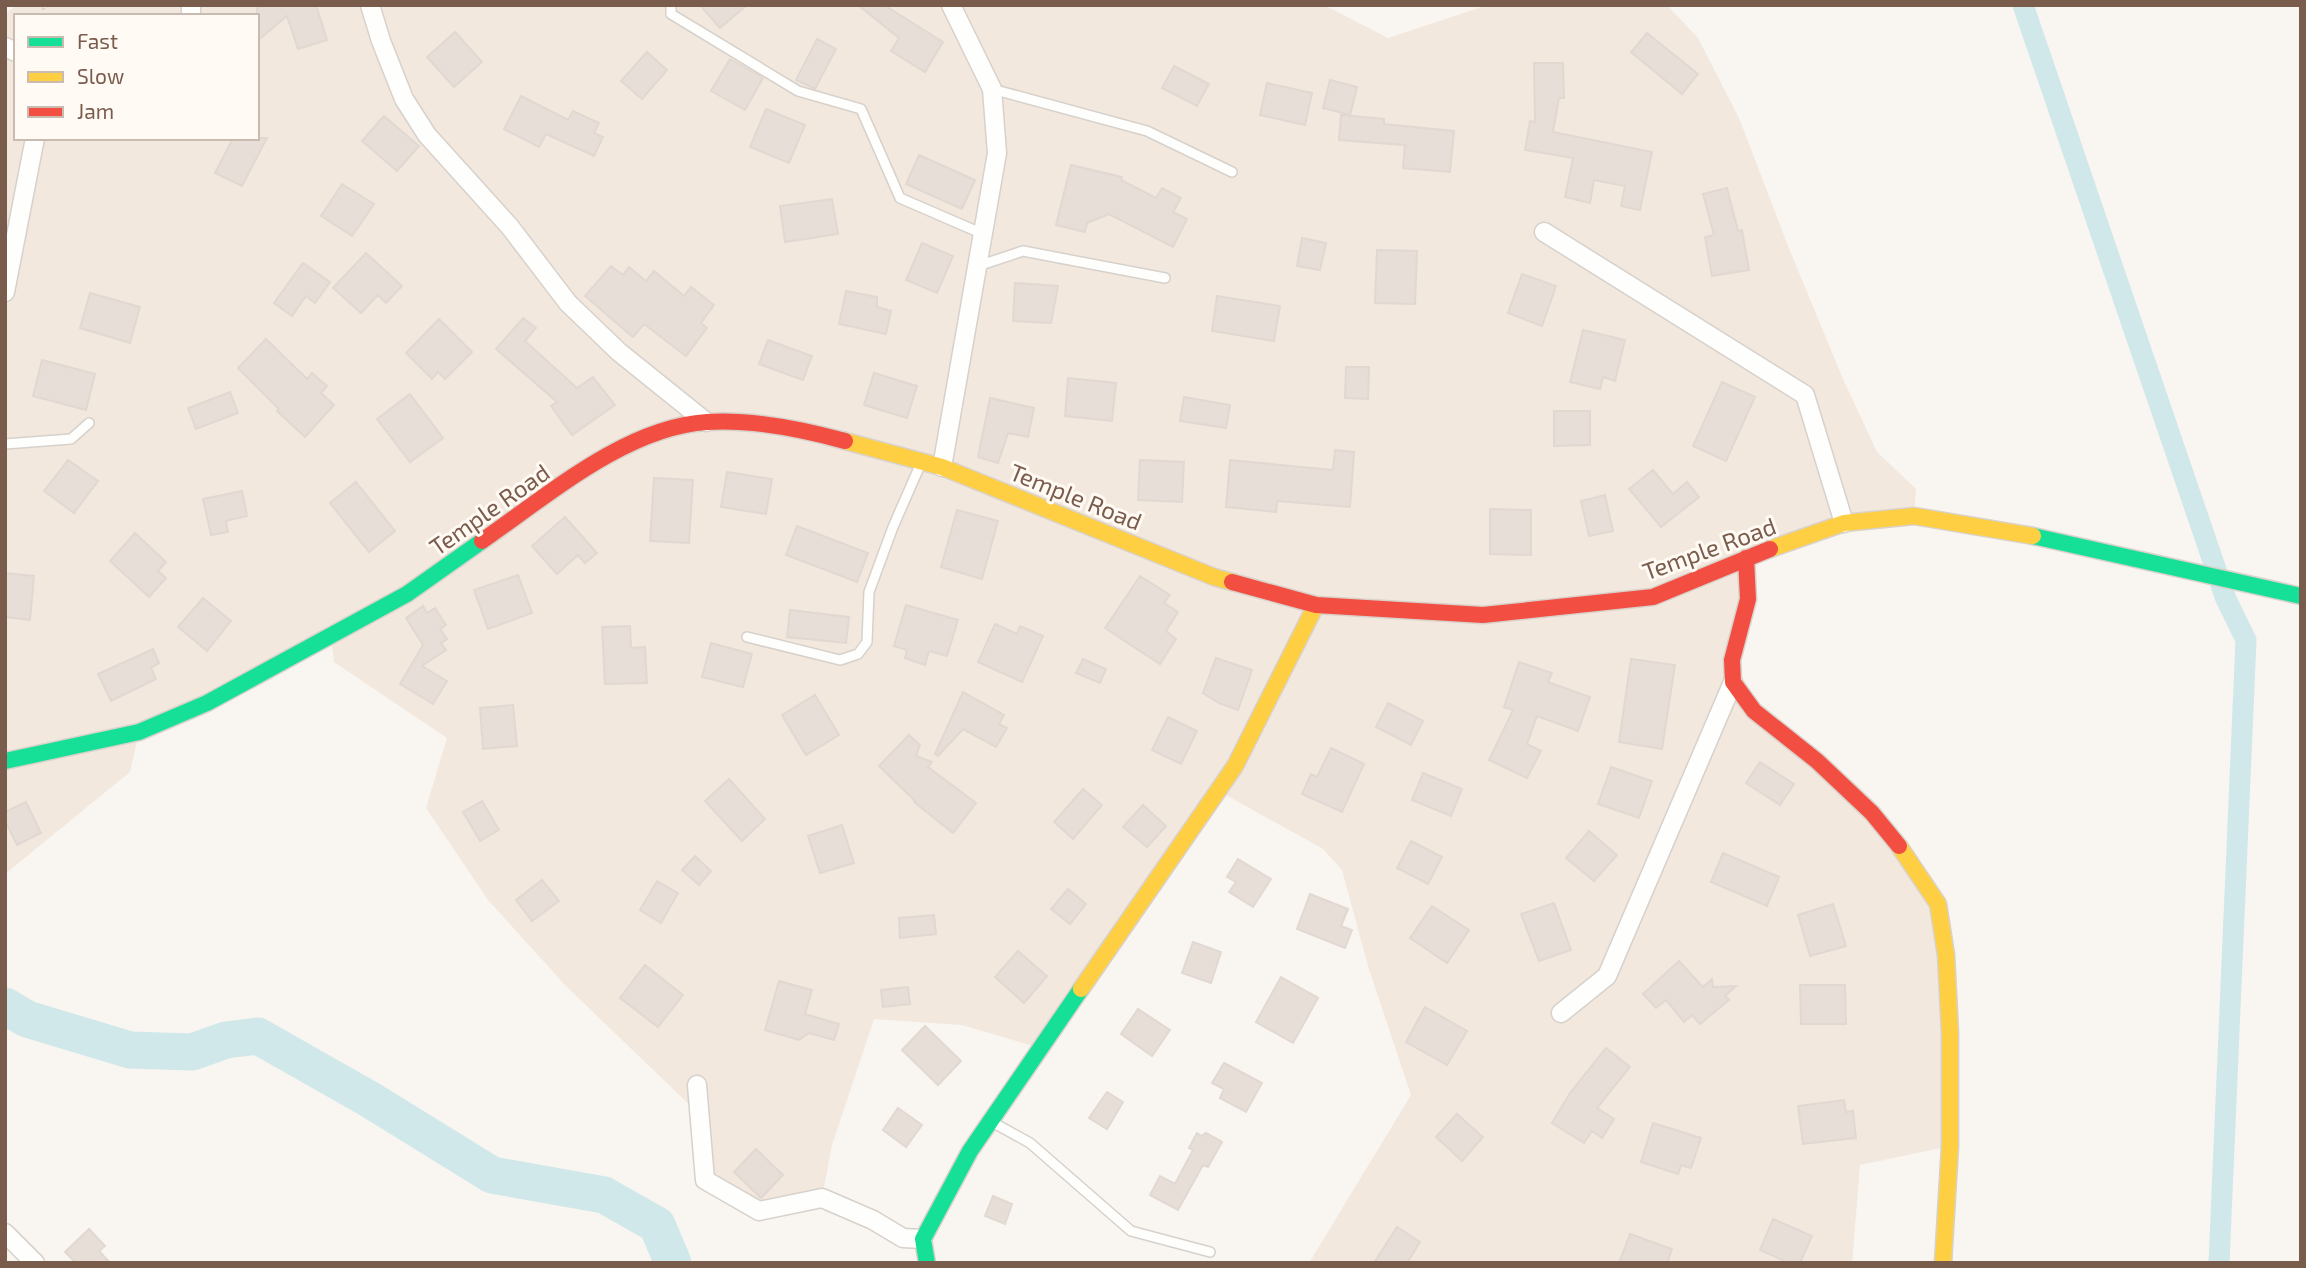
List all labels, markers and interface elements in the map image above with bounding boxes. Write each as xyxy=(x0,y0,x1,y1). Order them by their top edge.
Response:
legend xyxy=(14,14,259,140)
text: Fast xyxy=(77,28,118,53)
text: Slow xyxy=(77,63,124,88)
text: Jam xyxy=(77,98,114,123)
street label: Temple Road xyxy=(1006,456,1146,536)
street label: Temple Road xyxy=(423,457,555,561)
street label: Temple Road xyxy=(1638,510,1780,586)

